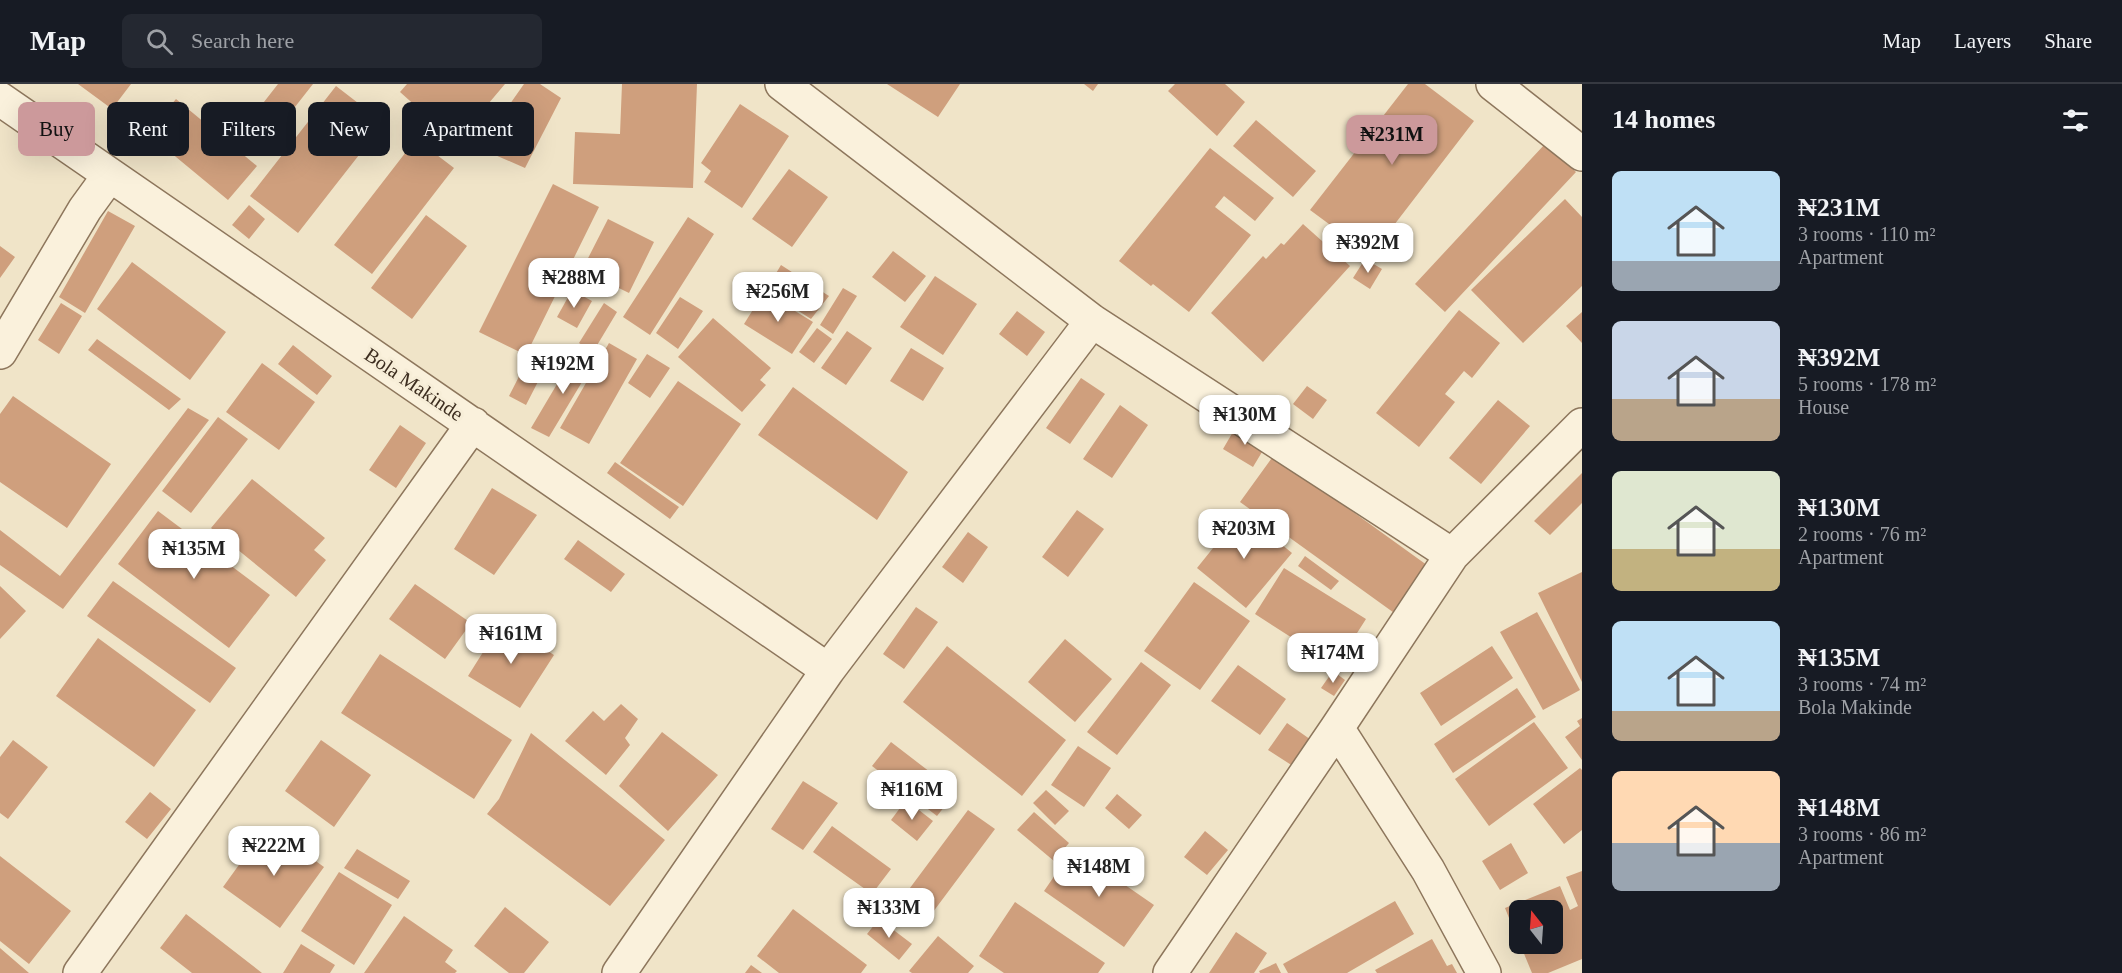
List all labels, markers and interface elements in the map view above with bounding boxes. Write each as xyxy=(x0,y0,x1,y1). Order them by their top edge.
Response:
search box xyxy=(122,14,542,68)
text: Map xyxy=(30,25,86,56)
icon: search xyxy=(143,25,176,58)
text: Search here xyxy=(191,28,294,53)
text: Map xyxy=(1883,29,1921,53)
text: Layers xyxy=(1954,29,2011,53)
text: Share xyxy=(2044,29,2092,53)
chip: Buy xyxy=(18,102,95,156)
chip: Rent xyxy=(107,102,189,156)
chip: Filters xyxy=(201,102,296,156)
chip: New xyxy=(308,102,390,156)
chip: Apartment xyxy=(402,102,534,156)
icon: filters xyxy=(2059,104,2092,137)
text: 14 homes xyxy=(1612,105,1715,134)
pin: ₦231M xyxy=(1350,115,1434,166)
text: ₦231M xyxy=(1360,123,1424,145)
text: ₦231M xyxy=(1798,193,1880,222)
icon: home xyxy=(1660,195,1732,267)
pin: ₦392M xyxy=(1326,223,1410,274)
text: 3 rooms · 110 m² xyxy=(1798,223,1935,245)
text: ₦392M xyxy=(1336,231,1400,253)
text: Apartment xyxy=(1798,246,1884,268)
pin: ₦288M xyxy=(532,258,616,309)
text: ₦288M xyxy=(542,266,606,288)
pin: ₦256M xyxy=(736,272,820,323)
text: ₦256M xyxy=(746,280,810,302)
street label: Bola Makinde xyxy=(361,343,467,425)
text: ₦392M xyxy=(1798,343,1880,372)
pin: ₦192M xyxy=(521,344,605,395)
icon: home xyxy=(1660,345,1732,417)
text: ₦192M xyxy=(531,352,595,374)
text: 5 rooms · 178 m² xyxy=(1798,373,1936,395)
pin: ₦130M xyxy=(1203,395,1287,446)
text: House xyxy=(1798,396,1849,418)
text: ₦130M xyxy=(1213,403,1277,425)
text: ₦130M xyxy=(1798,493,1880,522)
icon: home xyxy=(1660,495,1732,567)
pin: ₦203M xyxy=(1202,509,1286,560)
text: ₦203M xyxy=(1212,517,1276,539)
text: 2 rooms · 76 m² xyxy=(1798,523,1926,545)
pin: ₦135M xyxy=(152,529,236,580)
text: ₦135M xyxy=(162,537,226,559)
text: Apartment xyxy=(1798,546,1884,568)
pin: ₦161M xyxy=(469,614,553,665)
text: ₦161M xyxy=(479,622,543,644)
pin: ₦174M xyxy=(1291,633,1375,684)
text: ₦174M xyxy=(1301,641,1365,663)
text: ₦135M xyxy=(1798,643,1880,672)
icon: home xyxy=(1660,645,1732,717)
text: 3 rooms · 74 m² xyxy=(1798,673,1926,695)
text: Bola Makinde xyxy=(1798,696,1912,718)
pin: ₦116M xyxy=(870,770,954,821)
text: ₦116M xyxy=(881,778,943,800)
text: ₦148M xyxy=(1798,793,1880,822)
icon: home xyxy=(1660,795,1732,867)
text: 3 rooms · 86 m² xyxy=(1798,823,1926,845)
pin: ₦222M xyxy=(232,826,316,877)
text: ₦222M xyxy=(242,834,306,856)
text: Apartment xyxy=(1798,846,1884,868)
pin: ₦148M xyxy=(1057,847,1141,898)
text: ₦148M xyxy=(1067,855,1131,877)
pin: ₦133M xyxy=(847,888,931,939)
text: ₦133M xyxy=(857,896,921,918)
north arrow xyxy=(1509,900,1563,954)
map controls xyxy=(1509,900,1563,954)

